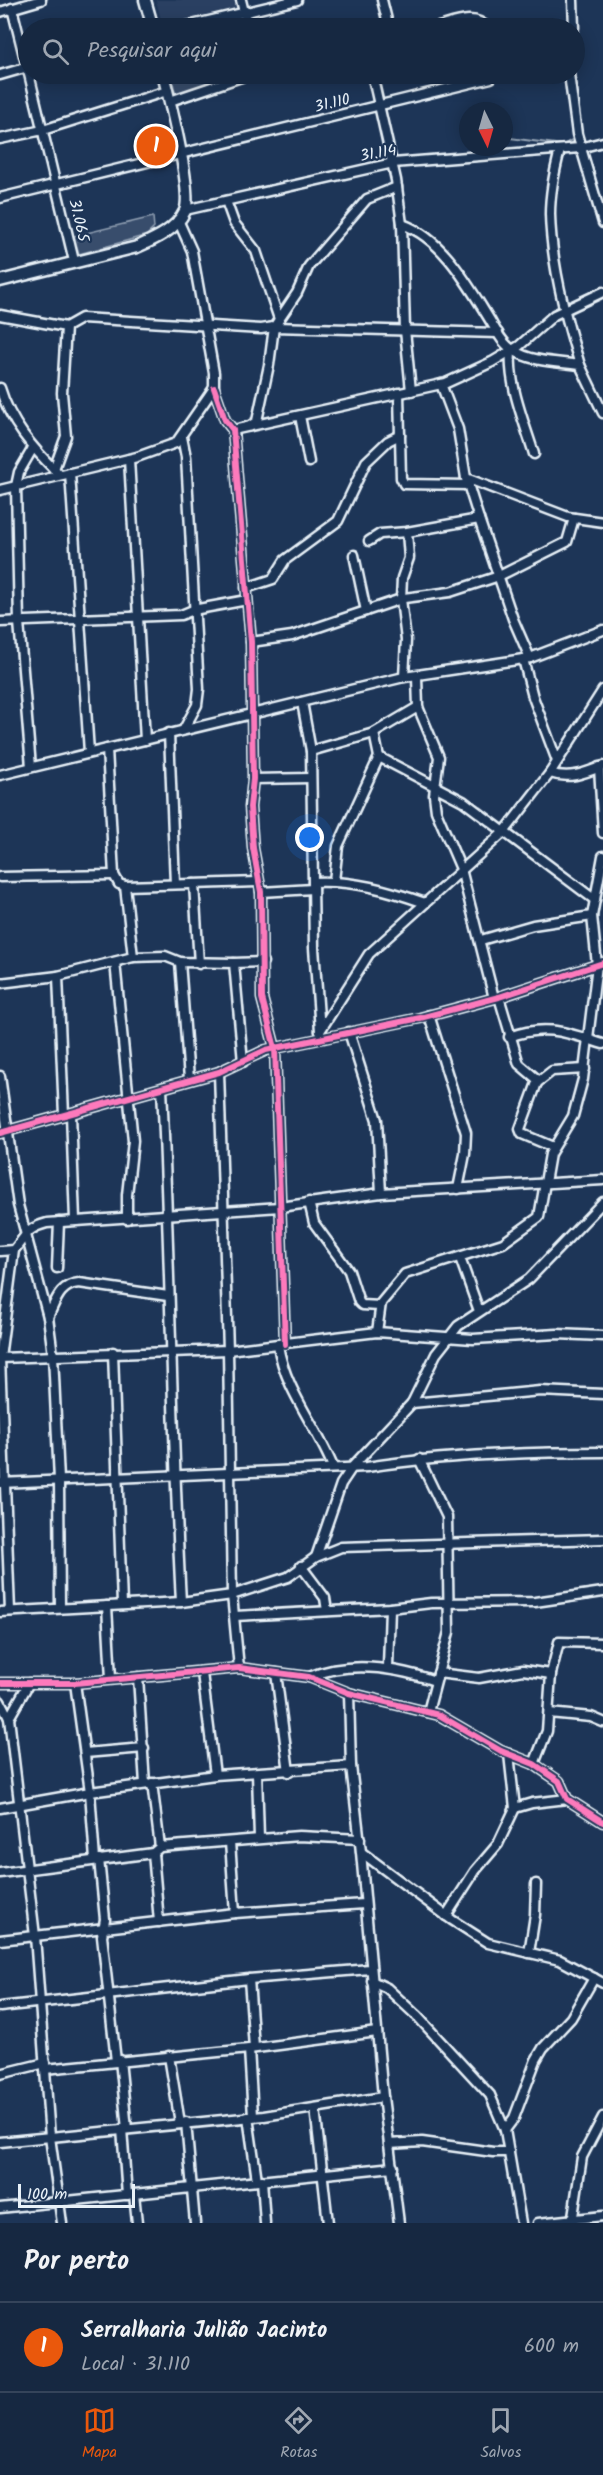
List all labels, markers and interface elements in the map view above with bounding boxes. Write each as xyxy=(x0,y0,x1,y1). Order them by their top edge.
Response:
search box xyxy=(18,18,585,84)
text: Pesquisar aqui xyxy=(87,34,217,69)
icon: search xyxy=(39,35,72,68)
street label: 31.110 xyxy=(312,87,353,120)
north arrow xyxy=(459,102,513,156)
pin: 1 xyxy=(136,124,176,168)
street label: 31.114 xyxy=(358,138,399,169)
street label: 31.065 xyxy=(61,196,96,246)
your location xyxy=(295,823,324,852)
scale bar xyxy=(18,2181,135,2208)
text: 100 m xyxy=(27,2182,67,2207)
text: Por perto xyxy=(24,2241,129,2283)
text: Serralharia Julião Jacinto xyxy=(81,2314,327,2349)
text: 1 xyxy=(40,2331,47,2363)
text: 600 m xyxy=(524,2331,579,2363)
text: Local · 31.110 xyxy=(81,2349,190,2381)
tab: Mapa xyxy=(82,2404,117,2465)
tab: Rotas xyxy=(280,2404,317,2465)
tab: Salvos xyxy=(481,2404,521,2465)

